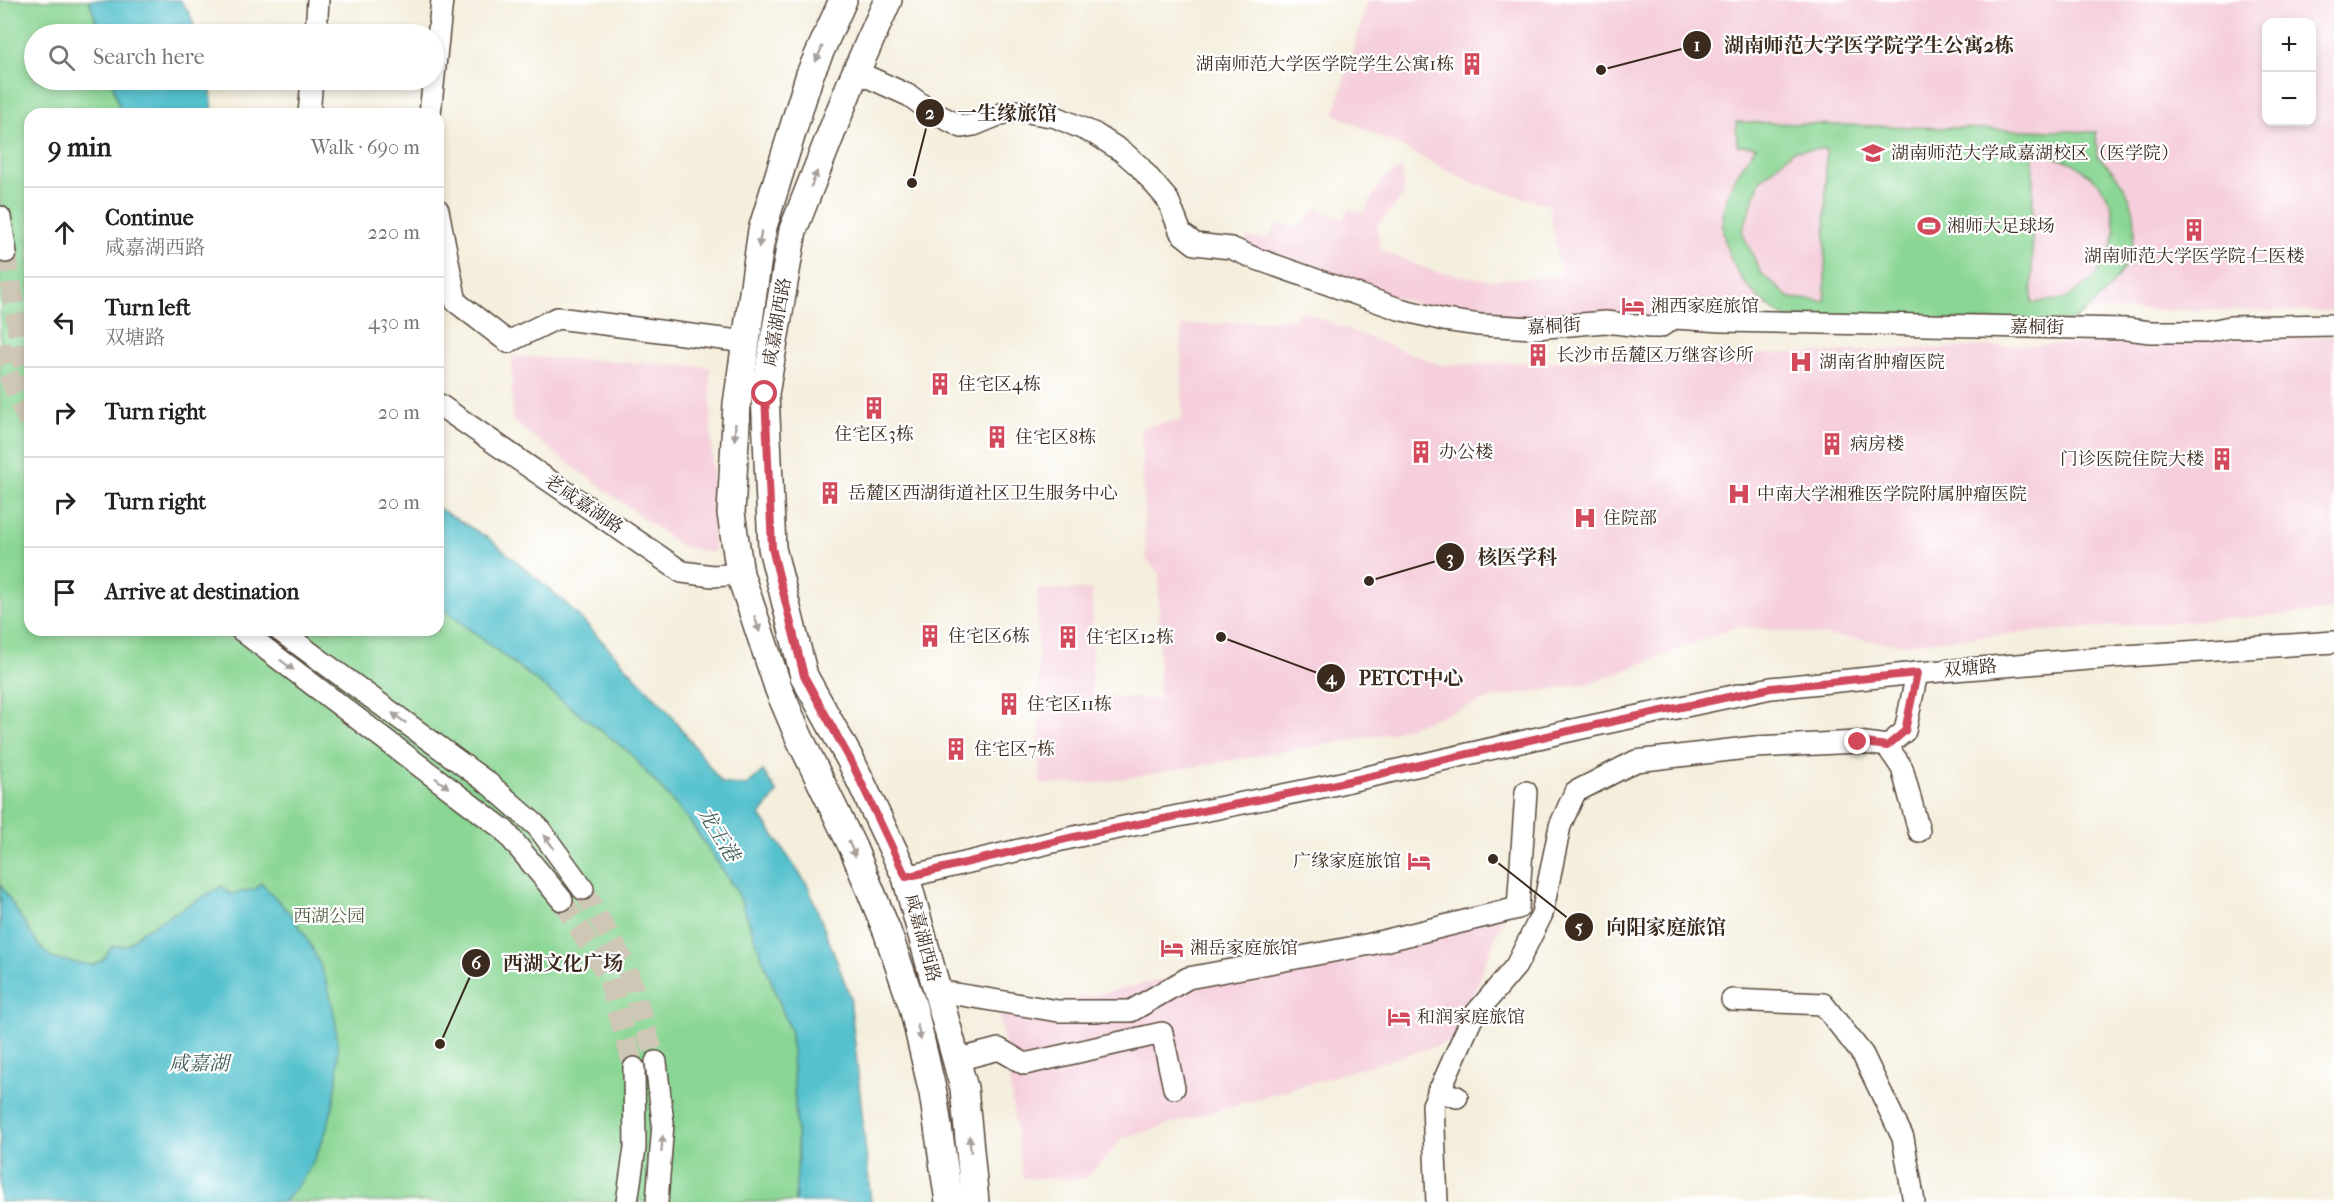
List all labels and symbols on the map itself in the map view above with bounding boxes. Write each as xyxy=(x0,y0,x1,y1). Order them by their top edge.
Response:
callout: 湖南师范大学医学院学生公寓2栋 xyxy=(1682,26,2026,64)
text: 湖南师范大学医学院学生公寓2栋 xyxy=(1724,34,2014,57)
text: 1 xyxy=(1694,35,1700,56)
one-way arrow xyxy=(814,45,824,63)
building icon: 湖南师范大学医学院学生公寓1栋 xyxy=(1459,51,1485,77)
place label: 湖南师范大学医学院学生公寓1栋 xyxy=(1196,54,1454,75)
callout: 一生缘旅馆 xyxy=(915,94,1069,132)
text: 一生缘旅馆 xyxy=(957,102,1057,125)
text: 2 xyxy=(925,103,935,124)
school or university icon: 湖南师范大学咸嘉湖校区（医学院） xyxy=(1860,140,1886,166)
place label: 湖南师范大学咸嘉湖校区（医学院） xyxy=(1891,143,2179,164)
one-way arrow xyxy=(809,169,819,187)
sports icon: 湘师大足球场 xyxy=(1916,213,1942,239)
place label: 湘师大足球场 xyxy=(1947,216,2055,237)
building icon: 湖南师范大学医学院-仁医楼 xyxy=(2181,217,2207,243)
one-way arrow xyxy=(756,230,765,249)
place label: 湖南师范大学医学院-仁医楼 xyxy=(2084,246,2304,267)
street label: 咸嘉湖西路 xyxy=(759,276,796,368)
hotel icon: 湘西家庭旅馆 xyxy=(1620,293,1646,319)
place label: 湘西家庭旅馆 xyxy=(1651,296,1759,317)
street label: 嘉桐街 xyxy=(1527,315,1582,338)
street label: 嘉桐街 xyxy=(2010,317,2064,338)
building icon: 长沙市岳麓区万继容诊所 xyxy=(1525,342,1551,368)
place label: 长沙市岳麓区万继容诊所 xyxy=(1556,345,1754,366)
hospital icon: 湖南省肿瘤医院 xyxy=(1788,349,1814,375)
place label: 湖南省肿瘤医院 xyxy=(1819,352,1945,373)
building icon: 住宅区4栋 xyxy=(927,371,953,397)
place label: 住宅区4栋 xyxy=(958,374,1041,395)
route start xyxy=(751,380,777,406)
building icon: 住宅区3栋 xyxy=(861,395,887,421)
one-way arrow xyxy=(731,423,740,442)
place label: 住宅区3栋 xyxy=(834,424,914,445)
building icon: 住宅区8栋 xyxy=(984,424,1010,450)
place label: 住宅区8栋 xyxy=(1015,427,1096,448)
building icon: 病房楼 xyxy=(1819,431,1845,457)
place label: 病房楼 xyxy=(1850,434,1904,455)
building icon: 办公楼 xyxy=(1408,439,1434,465)
place label: 办公楼 xyxy=(1439,442,1493,463)
building icon: 门诊医院住院大楼 xyxy=(2209,446,2235,472)
place label: 门诊医院住院大楼 xyxy=(2060,449,2204,470)
street label: 老咸嘉湖路 xyxy=(541,471,627,538)
building icon: 岳麓区西湖街道社区卫生服务中心 xyxy=(817,480,843,506)
hospital icon: 中南大学湘雅医学院附属肿瘤医院 xyxy=(1726,481,1752,507)
place label: 岳麓区西湖街道社区卫生服务中心 xyxy=(848,483,1118,504)
place label: 中南大学湘雅医学院附属肿瘤医院 xyxy=(1757,484,2027,505)
hospital icon: 住院部 xyxy=(1572,505,1598,531)
place label: 住院部 xyxy=(1603,508,1657,529)
callout: 核医学科 xyxy=(1435,538,1569,576)
text: 核医学科 xyxy=(1477,546,1557,569)
text: 3 xyxy=(1446,548,1454,569)
one-way arrow xyxy=(752,615,762,633)
building icon: 住宅区6栋 xyxy=(917,623,943,649)
building icon: 住宅区12栋 xyxy=(1055,624,1081,650)
place label: 住宅区6栋 xyxy=(948,626,1030,647)
place label: 住宅区12栋 xyxy=(1086,627,1174,648)
street label: 双塘路 xyxy=(1942,656,1998,681)
one-way arrow xyxy=(280,659,295,671)
callout: PETCT中心 xyxy=(1316,659,1475,697)
text: PETCT中心 xyxy=(1359,667,1463,690)
text: 4 xyxy=(1325,668,1338,689)
building icon: 住宅区11栋 xyxy=(996,691,1022,717)
place label: 住宅区11栋 xyxy=(1027,694,1112,715)
one-way arrow xyxy=(392,712,408,724)
route end xyxy=(1844,728,1870,754)
building icon: 住宅区7栋 xyxy=(943,736,969,762)
place label: 住宅区7栋 xyxy=(974,739,1055,760)
one-way arrow xyxy=(435,777,450,789)
water label: 龙王港 xyxy=(693,803,746,868)
one-way arrow xyxy=(543,834,555,850)
one-way arrow xyxy=(848,840,857,857)
hotel icon: 广缘家庭旅馆 xyxy=(1406,848,1432,874)
place label: 广缘家庭旅馆 xyxy=(1293,851,1401,872)
street label: 咸嘉湖西路 xyxy=(901,892,944,984)
park label: 西湖公园 xyxy=(293,906,365,927)
callout: 向阳家庭旅馆 xyxy=(1564,908,1738,946)
text: 向阳家庭旅馆 xyxy=(1606,916,1726,939)
text: 5 xyxy=(1575,917,1583,938)
hotel icon: 湘岳家庭旅馆 xyxy=(1159,935,1185,961)
place label: 湘岳家庭旅馆 xyxy=(1190,938,1298,959)
callout: 西湖文化广场 xyxy=(461,944,635,982)
text: 西湖文化广场 xyxy=(503,952,623,975)
text: 6 xyxy=(471,953,482,974)
hotel icon: 和润家庭旅馆 xyxy=(1386,1004,1412,1030)
place label: 和润家庭旅馆 xyxy=(1417,1007,1525,1028)
one-way arrow xyxy=(914,1022,924,1041)
water label: 咸嘉湖 xyxy=(169,1052,232,1075)
one-way arrow xyxy=(657,1134,666,1153)
one-way arrow xyxy=(965,1134,975,1153)

